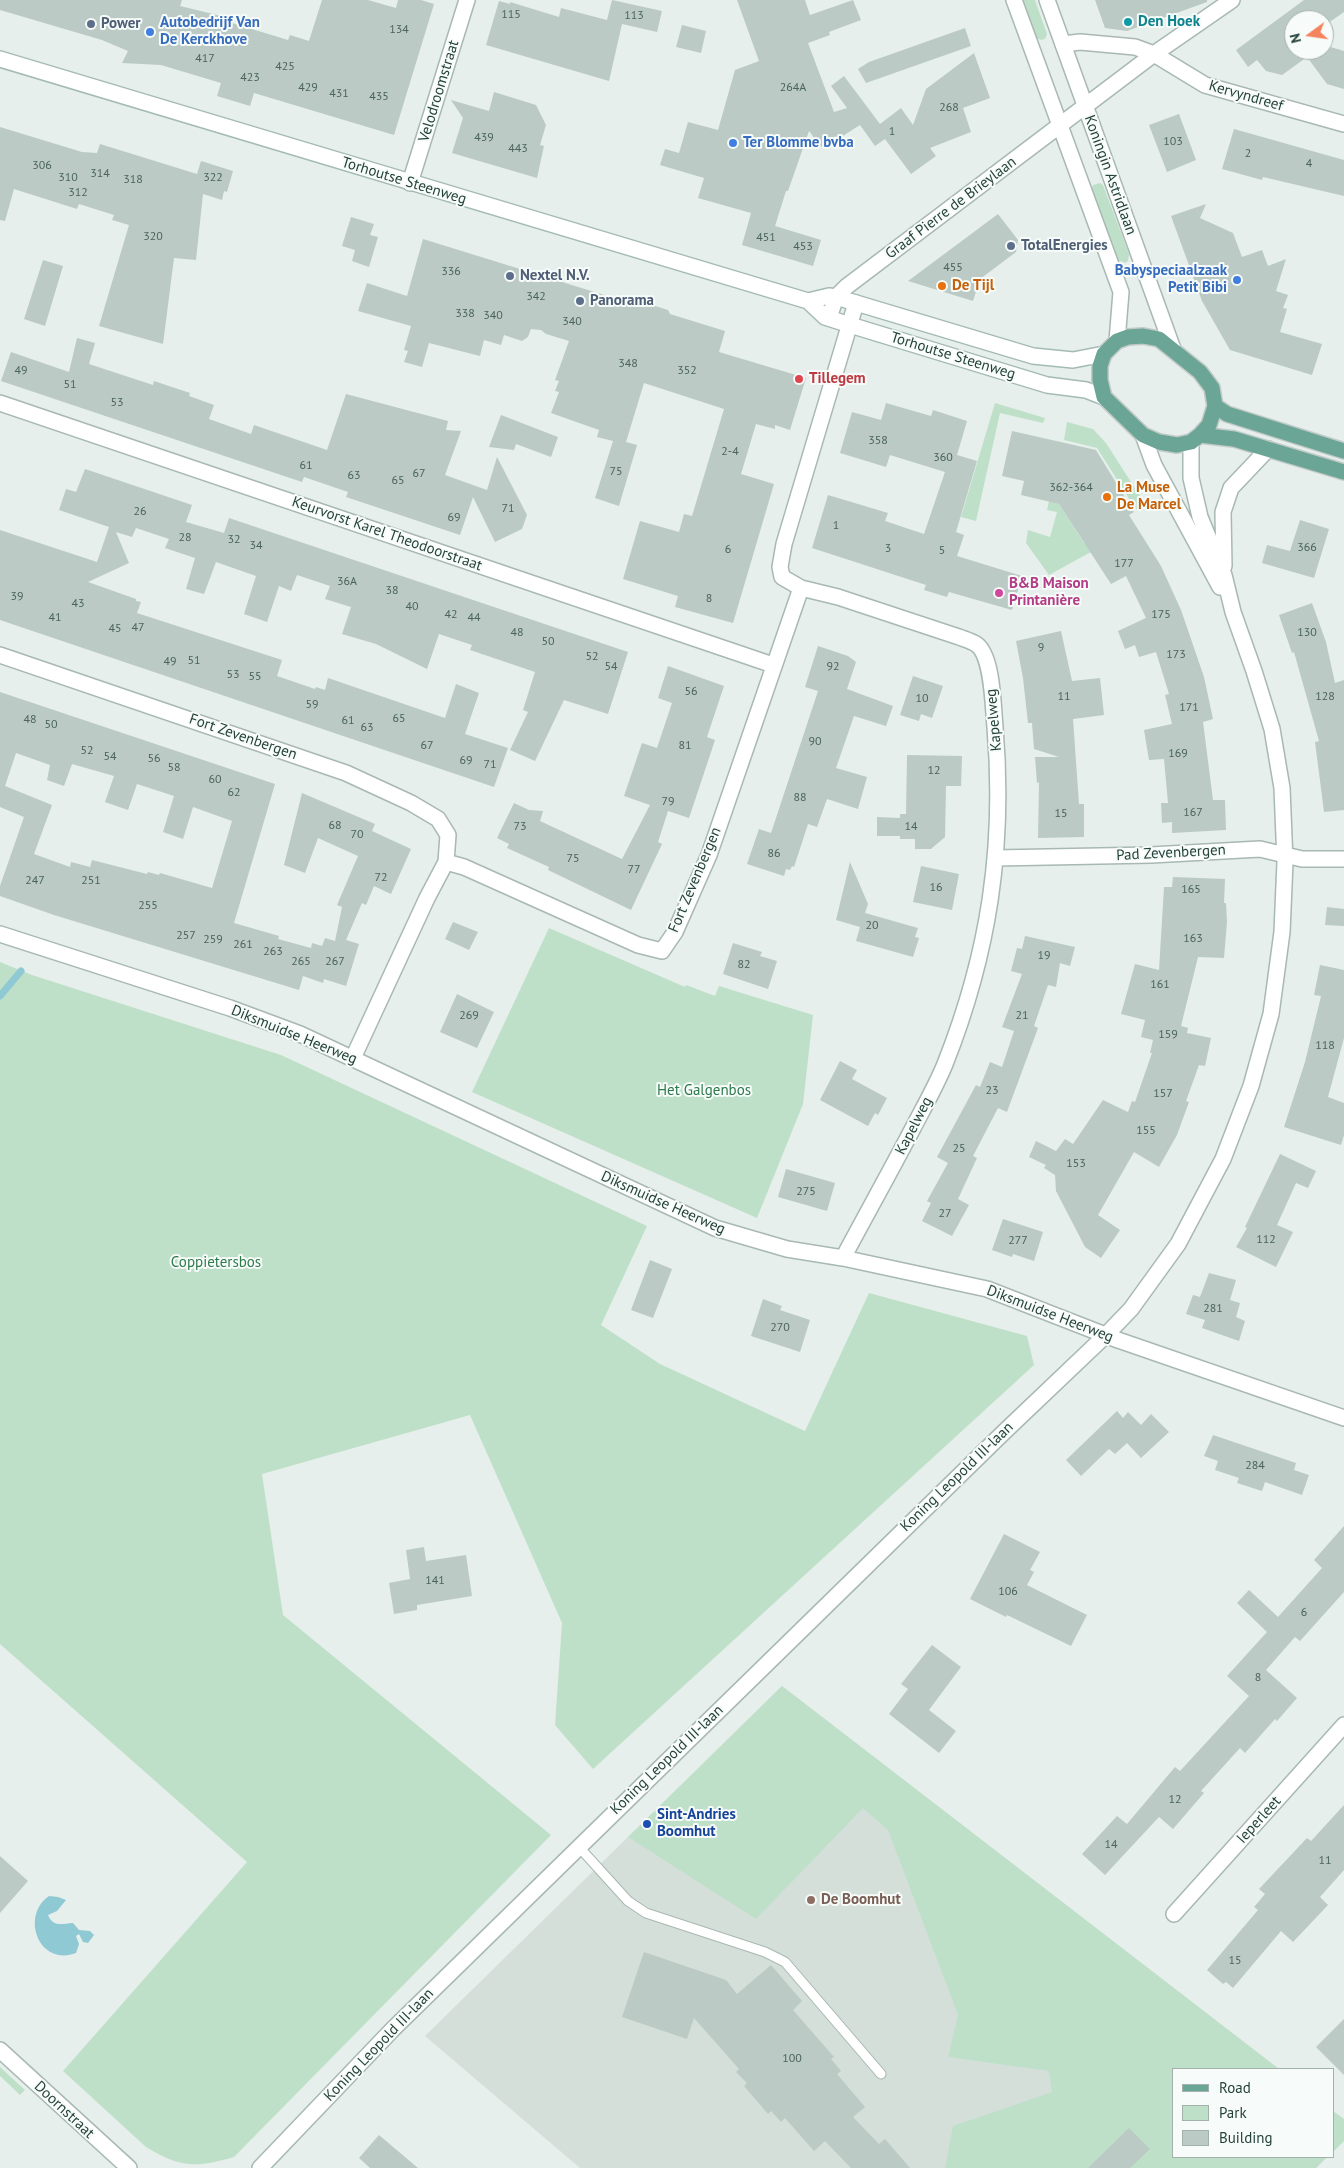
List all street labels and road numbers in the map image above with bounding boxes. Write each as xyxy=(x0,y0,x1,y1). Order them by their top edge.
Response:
street label: Velodroomstraat xyxy=(415,38,463,144)
street label: Kervyndreef xyxy=(1207,77,1285,115)
street label: Koningin Astridlaan xyxy=(1080,113,1140,237)
street label: Torhoutse Steenweg xyxy=(339,153,469,209)
street label: Graaf Pierre de Brieylaan xyxy=(882,153,1020,263)
street label: Torhoutse Steenweg xyxy=(888,328,1018,384)
street label: Keurvorst Karel Theodoorstraat xyxy=(290,493,484,575)
street label: Kapelweg xyxy=(982,688,1006,752)
street label: Fort Zevenbergen xyxy=(187,710,299,764)
street label: Fort Zevenbergen xyxy=(665,825,725,935)
street label: Pad Zevenbergen xyxy=(1116,841,1226,865)
street label: Diksmuidse Heerweg xyxy=(228,1002,360,1068)
street label: Kapelweg xyxy=(892,1094,936,1158)
street label: Diksmuidse Heerweg xyxy=(598,1167,728,1239)
street label: Diksmuidse Heerweg xyxy=(984,1282,1116,1346)
street label: Koning Leopold III-laan xyxy=(897,1418,1017,1536)
street label: Koning Leopold III-laan xyxy=(607,1701,727,1819)
street label: Ieperleet xyxy=(1233,1793,1285,1847)
street label: Koning Leopold III-laan xyxy=(320,1985,438,2105)
street label: Doornstraat xyxy=(30,2078,98,2142)

